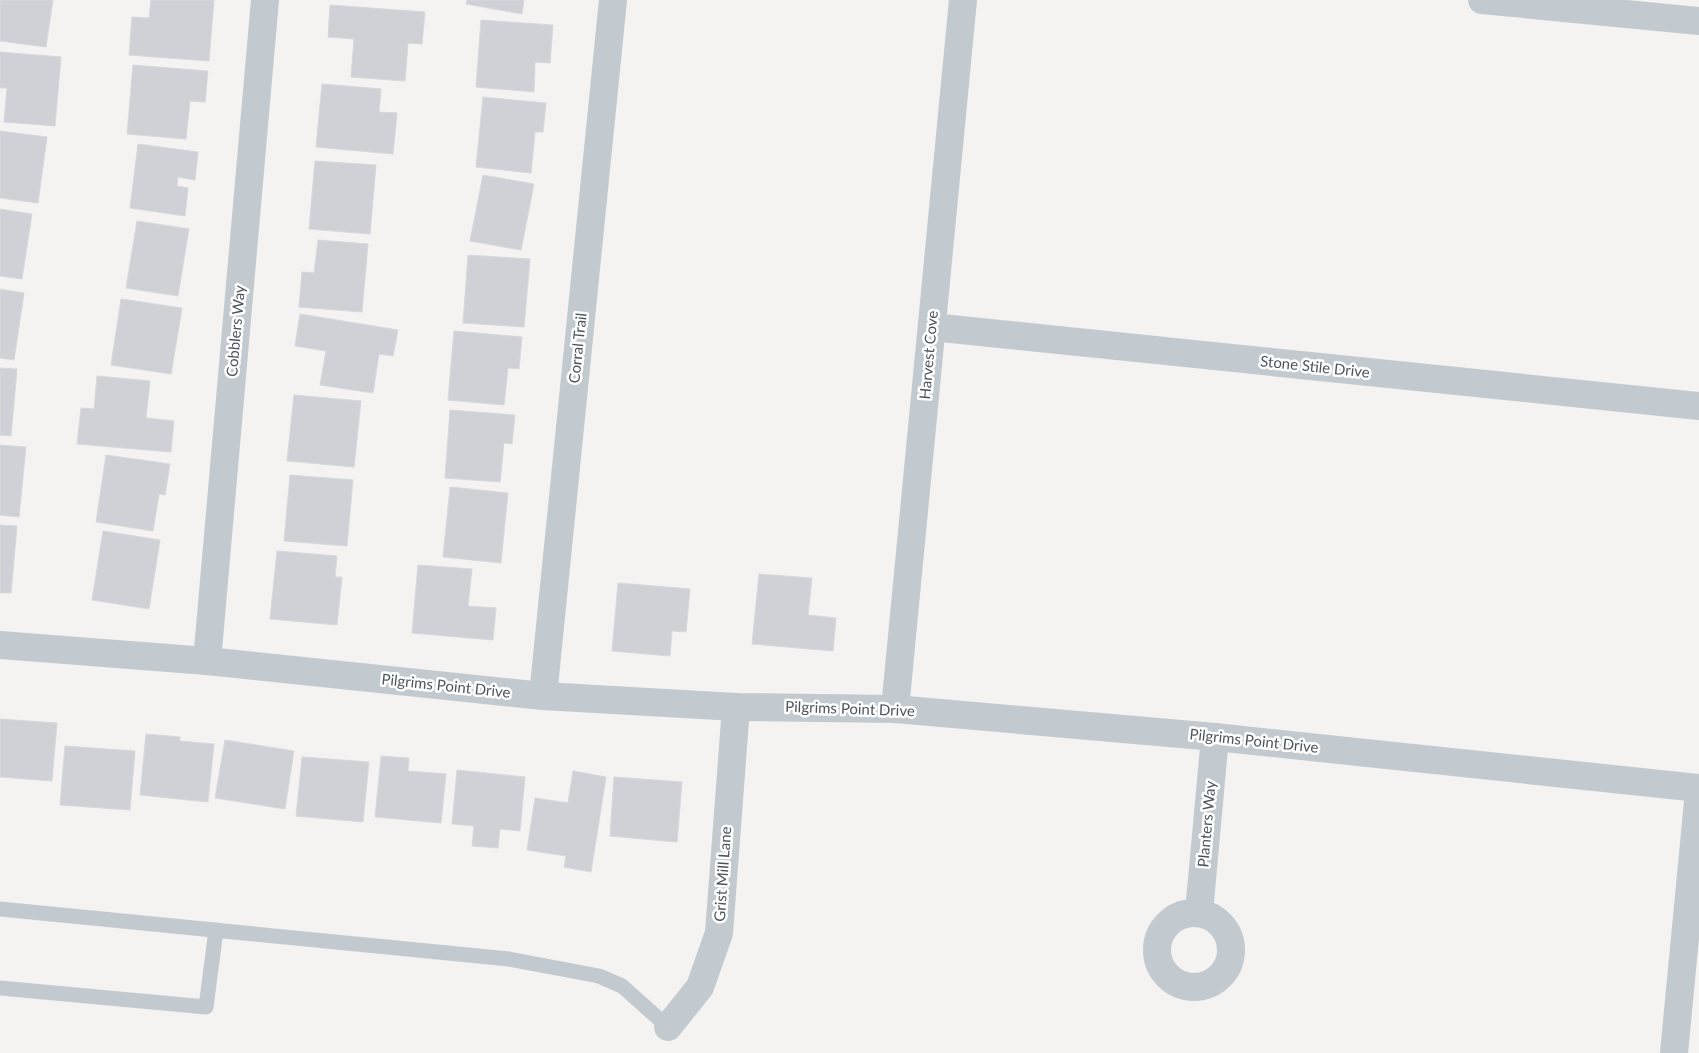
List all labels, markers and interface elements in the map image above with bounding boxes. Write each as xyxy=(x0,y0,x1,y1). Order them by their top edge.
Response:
street label: Cobblers Way xyxy=(222,284,248,377)
street label: Harvest Cove xyxy=(915,310,941,400)
street label: Corral Trail xyxy=(564,312,590,384)
street label: Stone Stile Drive xyxy=(1260,351,1371,381)
street label: Pilgrims Point Drive xyxy=(381,669,512,701)
street label: Pilgrims Point Drive xyxy=(785,697,915,719)
street label: Pilgrims Point Drive xyxy=(1189,724,1320,756)
street label: Planters Way xyxy=(1193,780,1219,868)
street label: Grist Mill Lane xyxy=(710,826,734,922)

